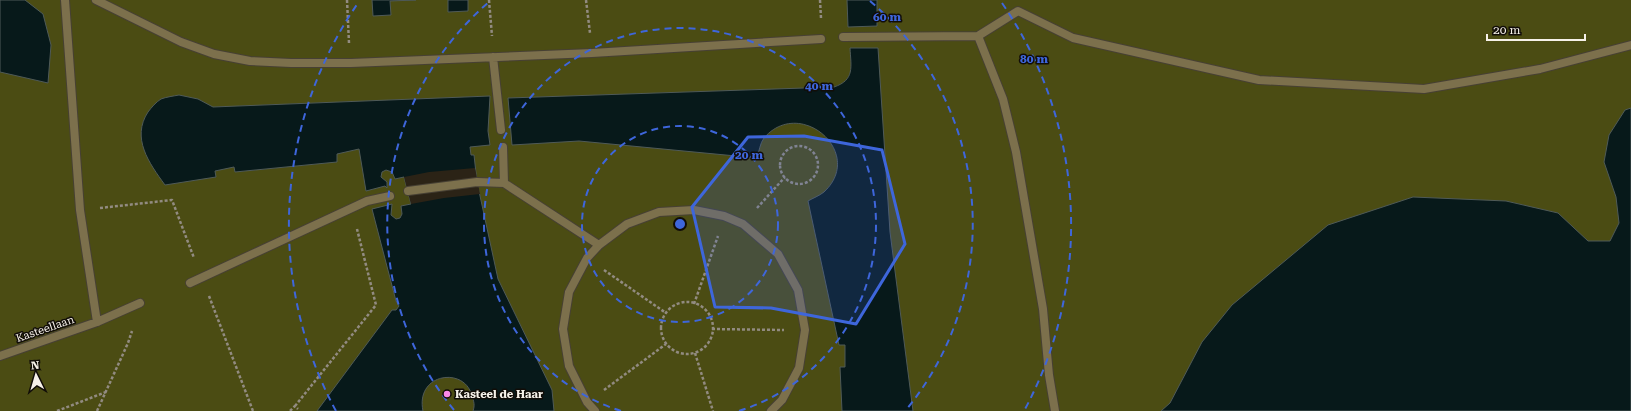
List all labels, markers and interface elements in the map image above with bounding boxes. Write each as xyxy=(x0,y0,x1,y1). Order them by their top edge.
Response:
text: 60 m xyxy=(873,10,901,24)
scale bar xyxy=(1487,16,1585,42)
text: 20 m xyxy=(1493,23,1520,37)
text: 80 m xyxy=(1020,52,1048,66)
text: 40 m xyxy=(805,79,833,93)
text: 20 m xyxy=(735,148,763,162)
centre of rings xyxy=(673,217,687,231)
street label: Kasteellaan xyxy=(14,313,76,345)
north arrow xyxy=(16,355,56,395)
text: N xyxy=(30,359,40,372)
place label: Kasteel de Haar xyxy=(455,388,543,401)
marker: Kasteel de Haar xyxy=(442,389,452,399)

